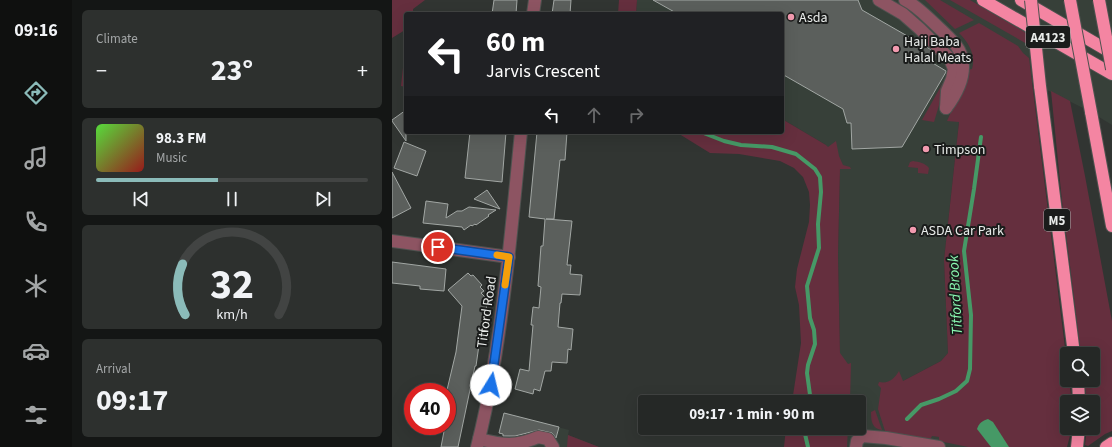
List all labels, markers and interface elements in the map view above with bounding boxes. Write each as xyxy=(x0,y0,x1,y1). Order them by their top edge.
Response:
place label: Asda xyxy=(799,8,828,28)
marker: Asda xyxy=(786,12,796,22)
text: 09:16 xyxy=(14,18,58,43)
text: 60 m xyxy=(486,22,545,62)
road number: A4123 xyxy=(1026,26,1070,48)
icon: left xyxy=(420,28,472,80)
text: Climate xyxy=(96,30,138,48)
place label: Haji Baba Halal Meats xyxy=(904,32,972,68)
marker: Haji Baba Halal Meats xyxy=(891,44,901,54)
text: 23° xyxy=(211,49,253,92)
text: − xyxy=(96,55,107,87)
text: + xyxy=(357,55,368,87)
text: Jarvis Crescent xyxy=(486,59,600,84)
icon: directions xyxy=(22,79,50,107)
icon: left xyxy=(541,104,563,126)
icon: ahead xyxy=(583,104,605,126)
icon: right xyxy=(625,104,647,126)
text: 98.3 FM xyxy=(156,128,207,149)
place label: Timpson xyxy=(934,140,985,160)
icon: music xyxy=(22,144,50,172)
marker: Timpson xyxy=(921,144,931,154)
text: Music xyxy=(156,149,187,167)
icon: previous xyxy=(130,188,152,210)
icon: pause xyxy=(221,188,243,210)
icon: next xyxy=(312,188,334,210)
icon: phone xyxy=(22,208,50,236)
road number: M5 xyxy=(1044,209,1070,231)
place label: ASDA Car Park xyxy=(921,221,1004,241)
marker: ASDA Car Park xyxy=(908,225,918,235)
pin xyxy=(421,230,455,264)
icon: arrive xyxy=(427,236,449,258)
water label: Titford Brook xyxy=(943,254,968,335)
text: 32 xyxy=(210,255,254,315)
icon: climate xyxy=(22,272,50,300)
street label: Titford Road xyxy=(472,275,502,349)
text: km/h xyxy=(216,304,248,325)
icon: car xyxy=(22,337,50,365)
map controls xyxy=(1060,347,1100,435)
button: search xyxy=(1060,347,1100,387)
text: Arrival xyxy=(96,360,131,378)
position arrow xyxy=(470,364,512,406)
text: 09:17 xyxy=(96,379,168,422)
speed limit sign: 40 xyxy=(404,383,456,435)
button: layers xyxy=(1060,395,1100,435)
icon: filters xyxy=(22,401,50,429)
text: 09:17 · 1 min · 90 m xyxy=(689,404,815,425)

